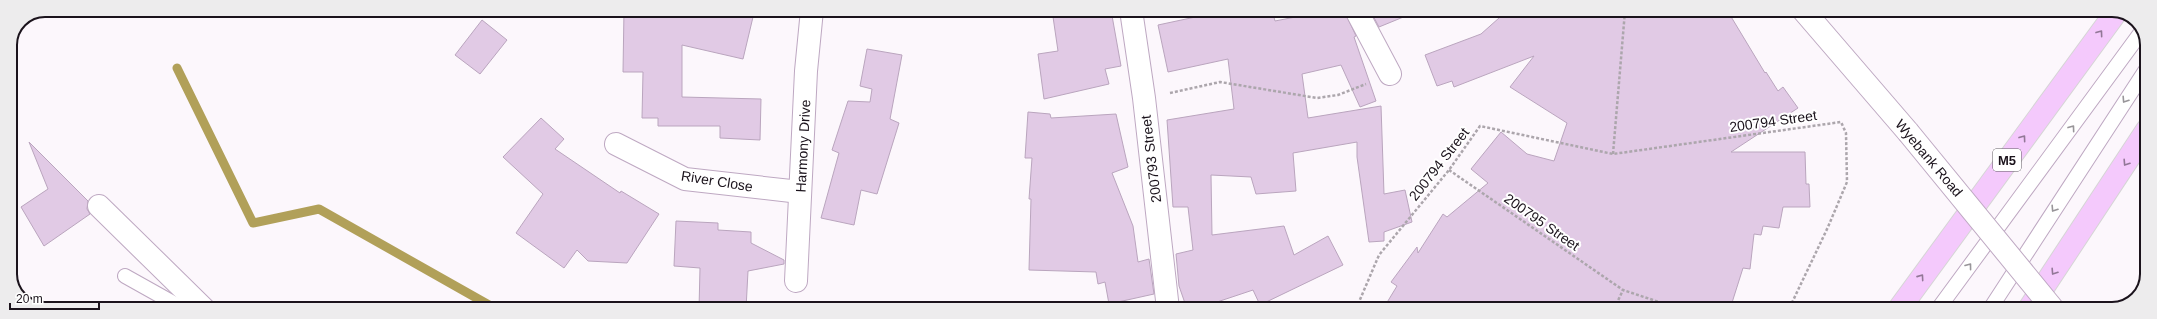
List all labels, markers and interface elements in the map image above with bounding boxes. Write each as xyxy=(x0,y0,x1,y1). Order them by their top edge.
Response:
one-way arrow xyxy=(2095,31,2102,38)
one-way arrow xyxy=(2122,96,2130,103)
street label: Harmony Drive xyxy=(793,99,813,193)
street label: 200794 Street xyxy=(1728,107,1818,135)
street label: 200793 Street xyxy=(1138,114,1164,204)
street label: Wyebank Road xyxy=(1892,116,1966,200)
street label: 200794 Street xyxy=(1406,124,1472,204)
one-way arrow xyxy=(2067,125,2074,132)
one-way arrow xyxy=(2018,136,2025,143)
road number: M5 xyxy=(1993,149,2021,171)
one-way arrow xyxy=(2123,159,2130,166)
street label: River Close xyxy=(680,167,754,195)
street label: 200795 Street xyxy=(1501,190,1583,254)
one-way arrow xyxy=(2051,205,2059,212)
one-way arrow xyxy=(1964,264,1971,271)
one-way arrow xyxy=(2052,267,2059,274)
one-way arrow xyxy=(1917,274,1924,281)
scale bar xyxy=(10,285,99,311)
text: 20 m xyxy=(16,292,43,306)

